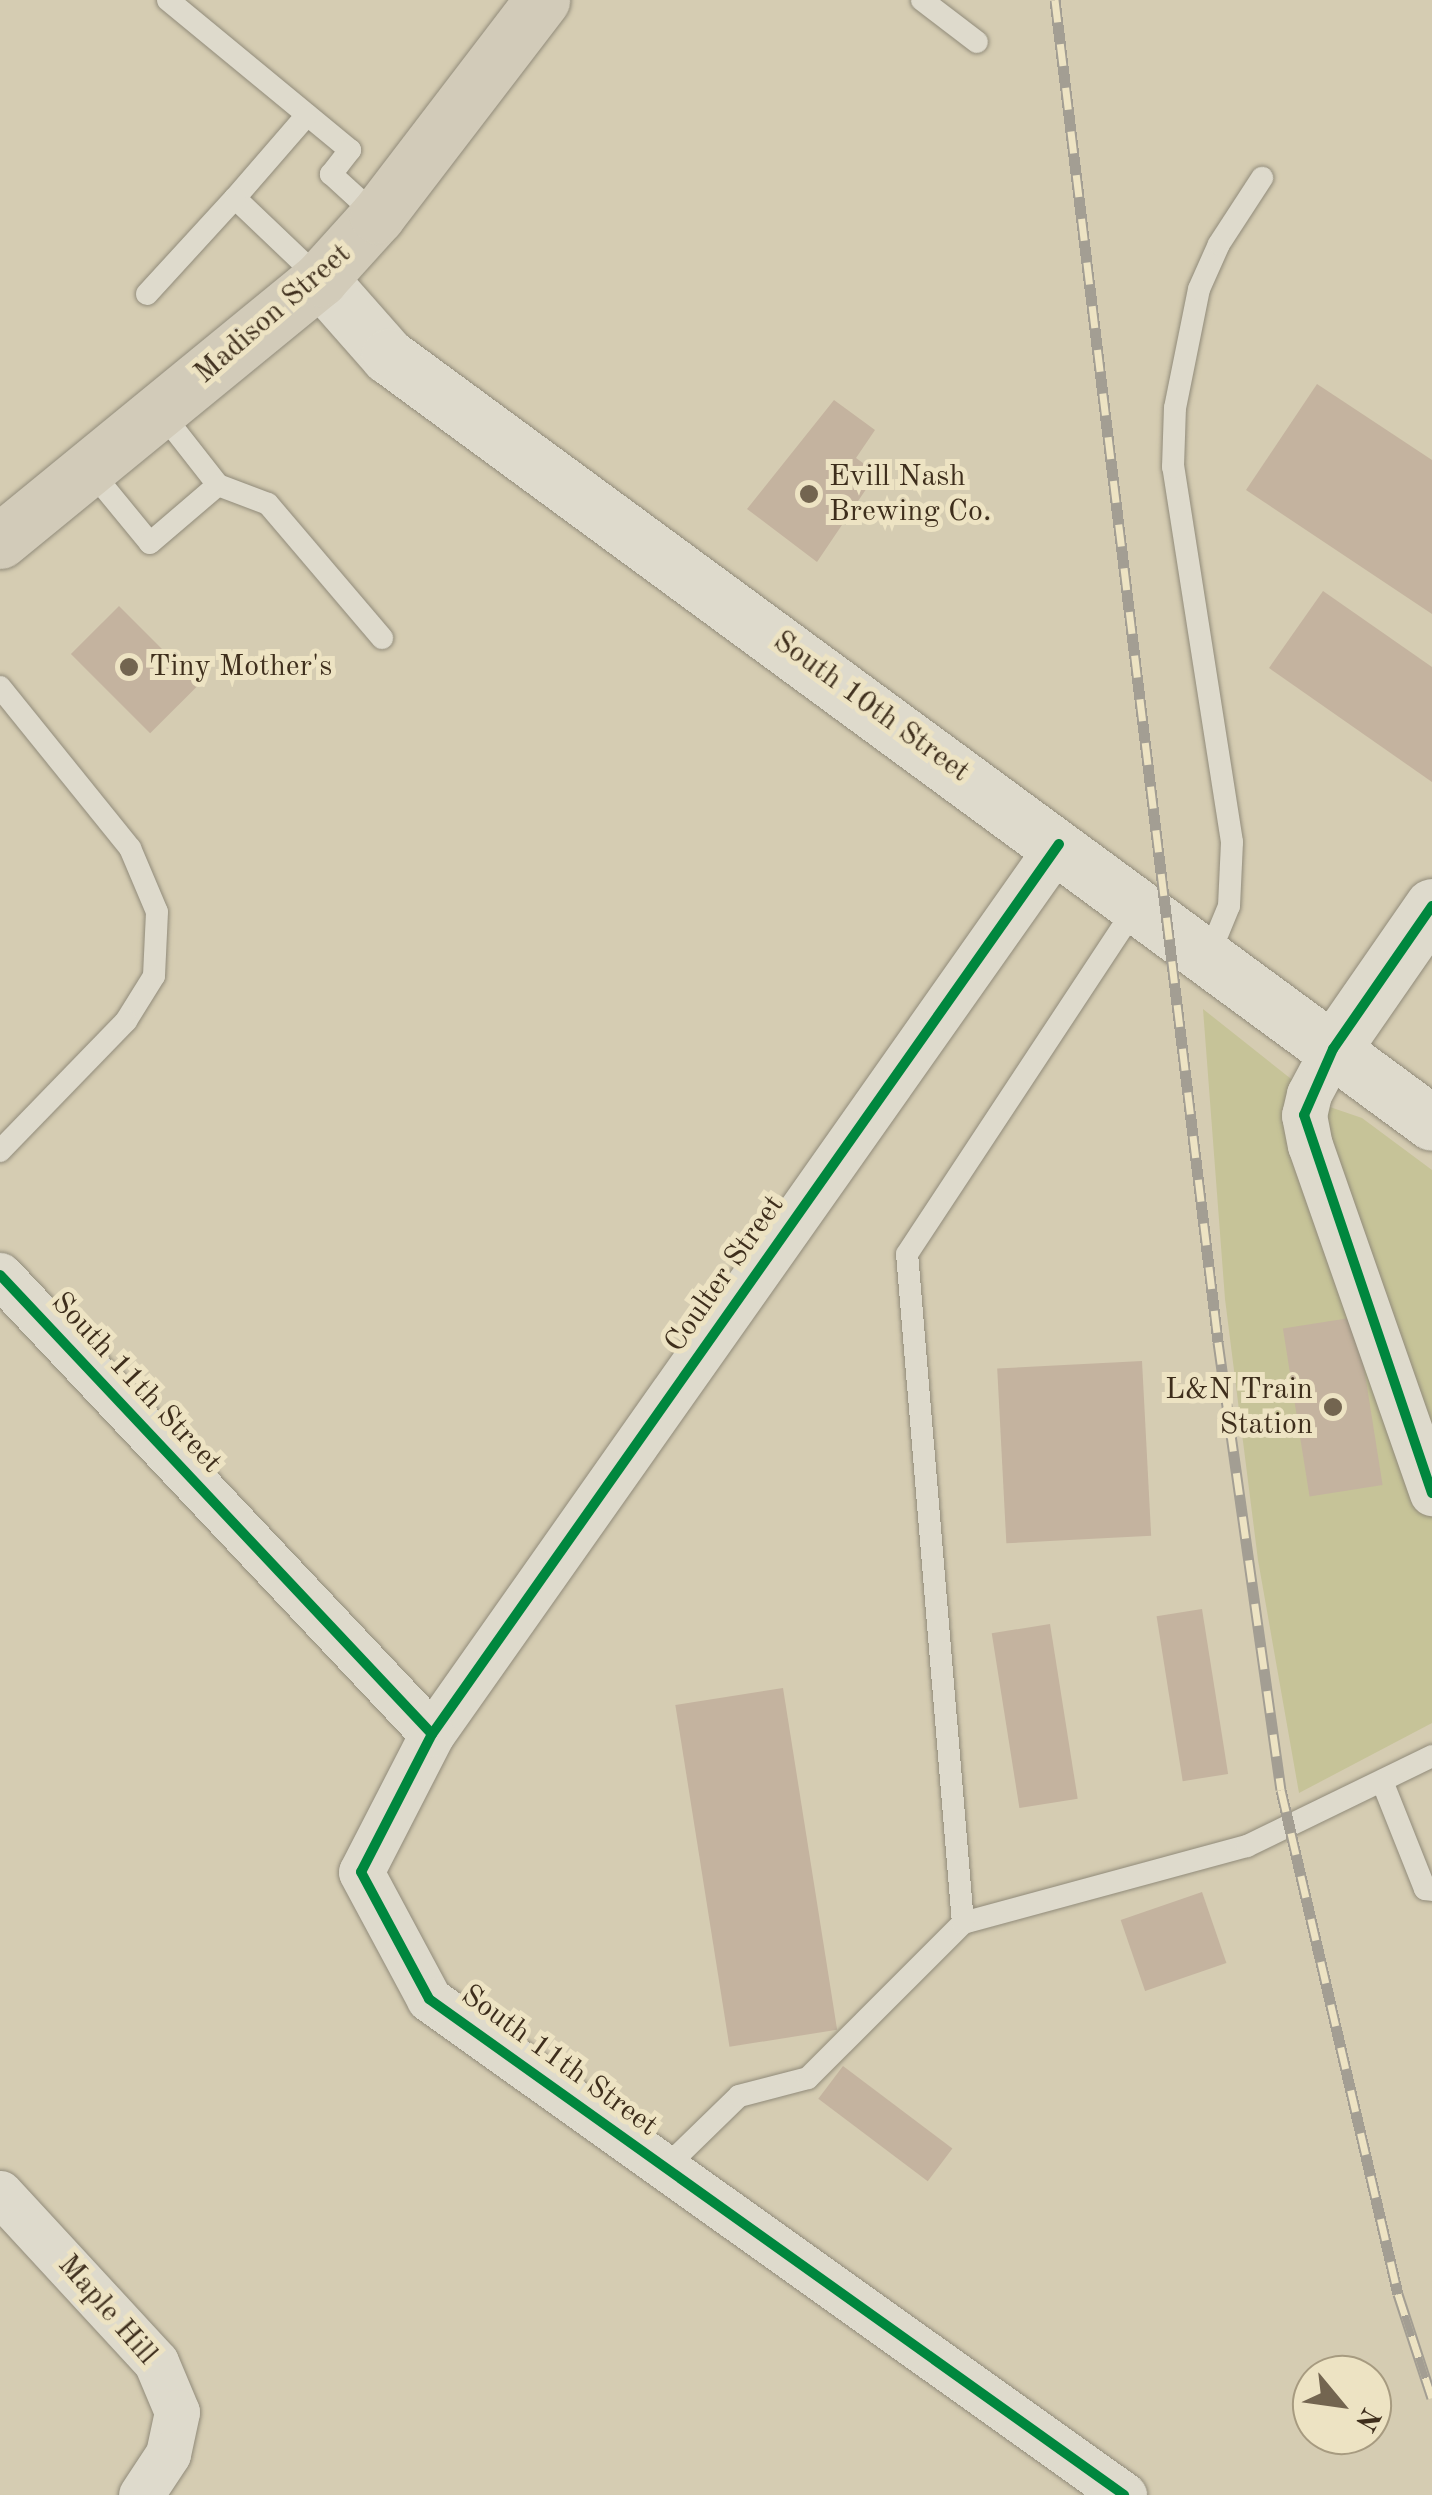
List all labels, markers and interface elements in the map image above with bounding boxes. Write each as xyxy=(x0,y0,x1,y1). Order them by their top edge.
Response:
street label: Madison Street xyxy=(187,236,359,392)
place label: Evill Nash Brewing Co. xyxy=(829,459,991,530)
marker: Evill Nash Brewing Co. xyxy=(798,483,820,505)
street label: South 10th Street xyxy=(766,624,976,790)
place label: Tiny Mother's xyxy=(149,649,332,685)
marker: Tiny Mother's xyxy=(118,656,140,678)
street label: Coulter Street xyxy=(658,1188,792,1360)
street label: South 11th Street xyxy=(43,1285,229,1481)
place label: L&N Train Station xyxy=(1165,1372,1313,1442)
marker: L&N Train Station xyxy=(1322,1396,1344,1418)
street label: South 11th Street xyxy=(454,1978,664,2144)
street label: Maple Hill xyxy=(50,2248,164,2372)
north arrow xyxy=(1292,2355,1392,2455)
text: N xyxy=(1349,2402,1384,2435)

